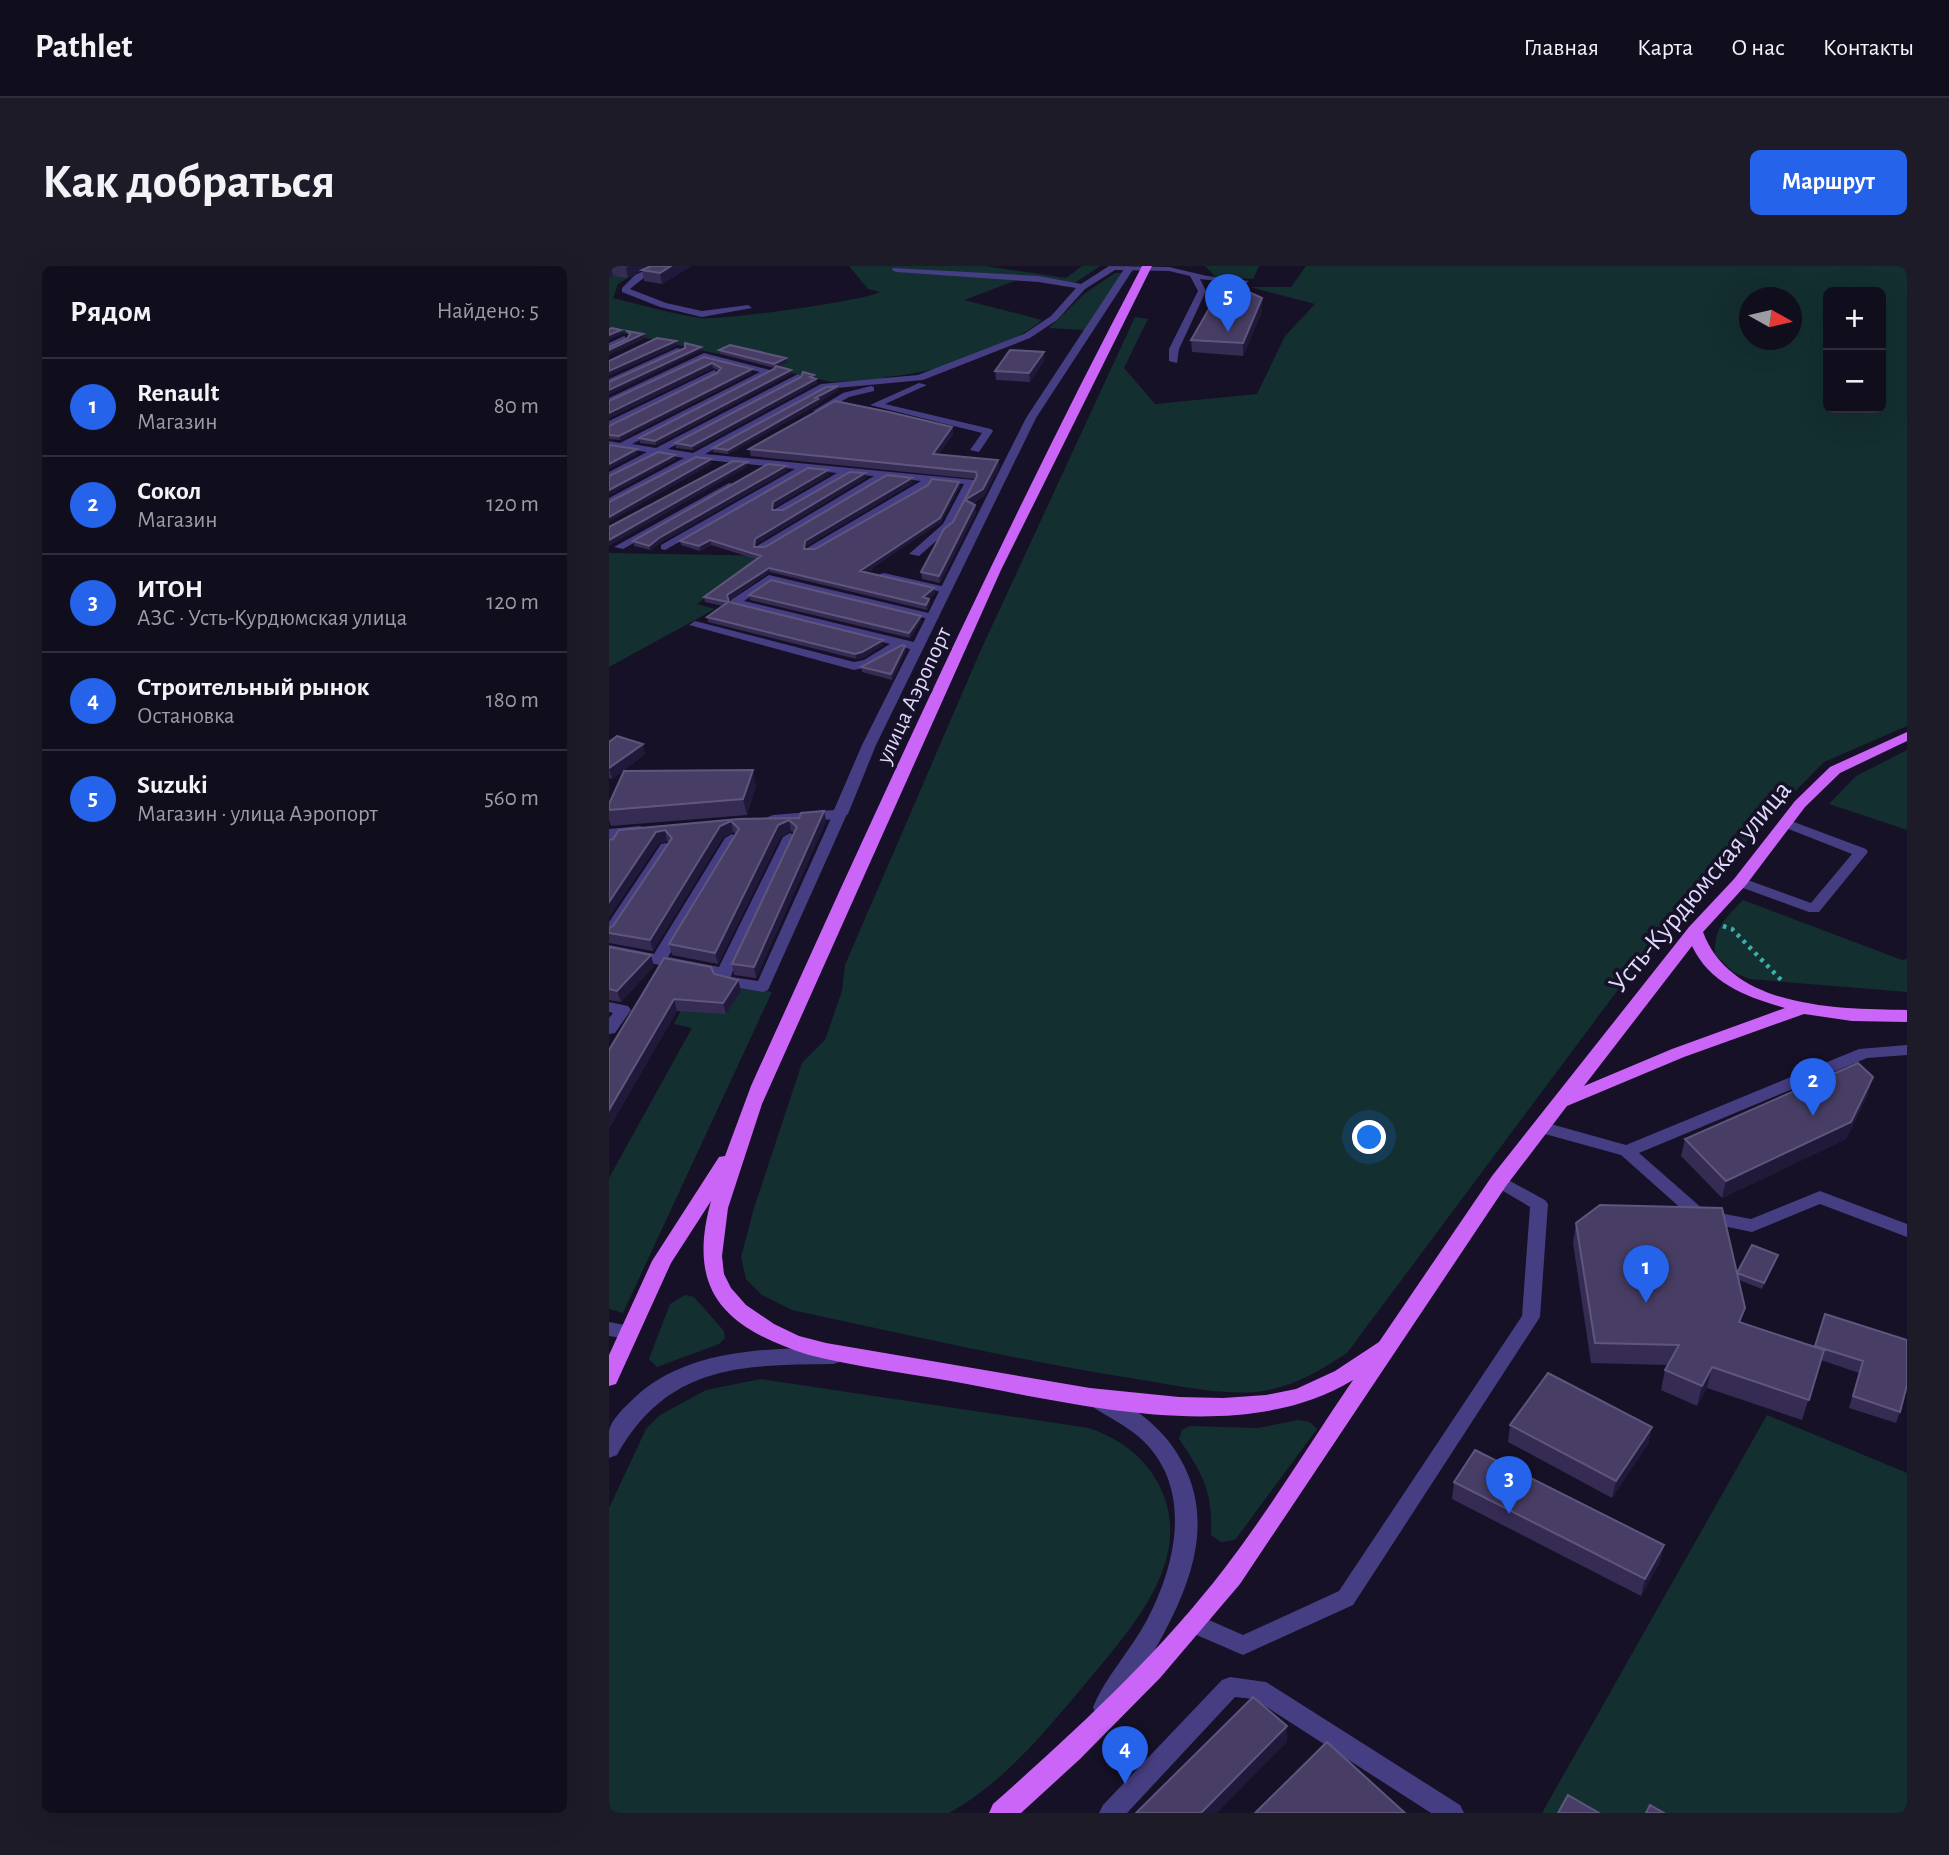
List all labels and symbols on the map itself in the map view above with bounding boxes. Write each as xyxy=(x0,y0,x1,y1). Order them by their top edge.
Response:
pin: 5 xyxy=(1205,274,1251,332)
north arrow xyxy=(1739,287,1802,350)
street label: улица Аэропорт xyxy=(872,623,956,768)
street label: Усть-Курдюмская улица xyxy=(1604,776,1797,999)
pin: 2 xyxy=(1790,1058,1836,1116)
your location xyxy=(1352,1120,1386,1154)
pin: 1 xyxy=(1623,1245,1669,1303)
pin: 3 xyxy=(1486,1456,1532,1514)
pin: 4 xyxy=(1102,1726,1148,1784)

